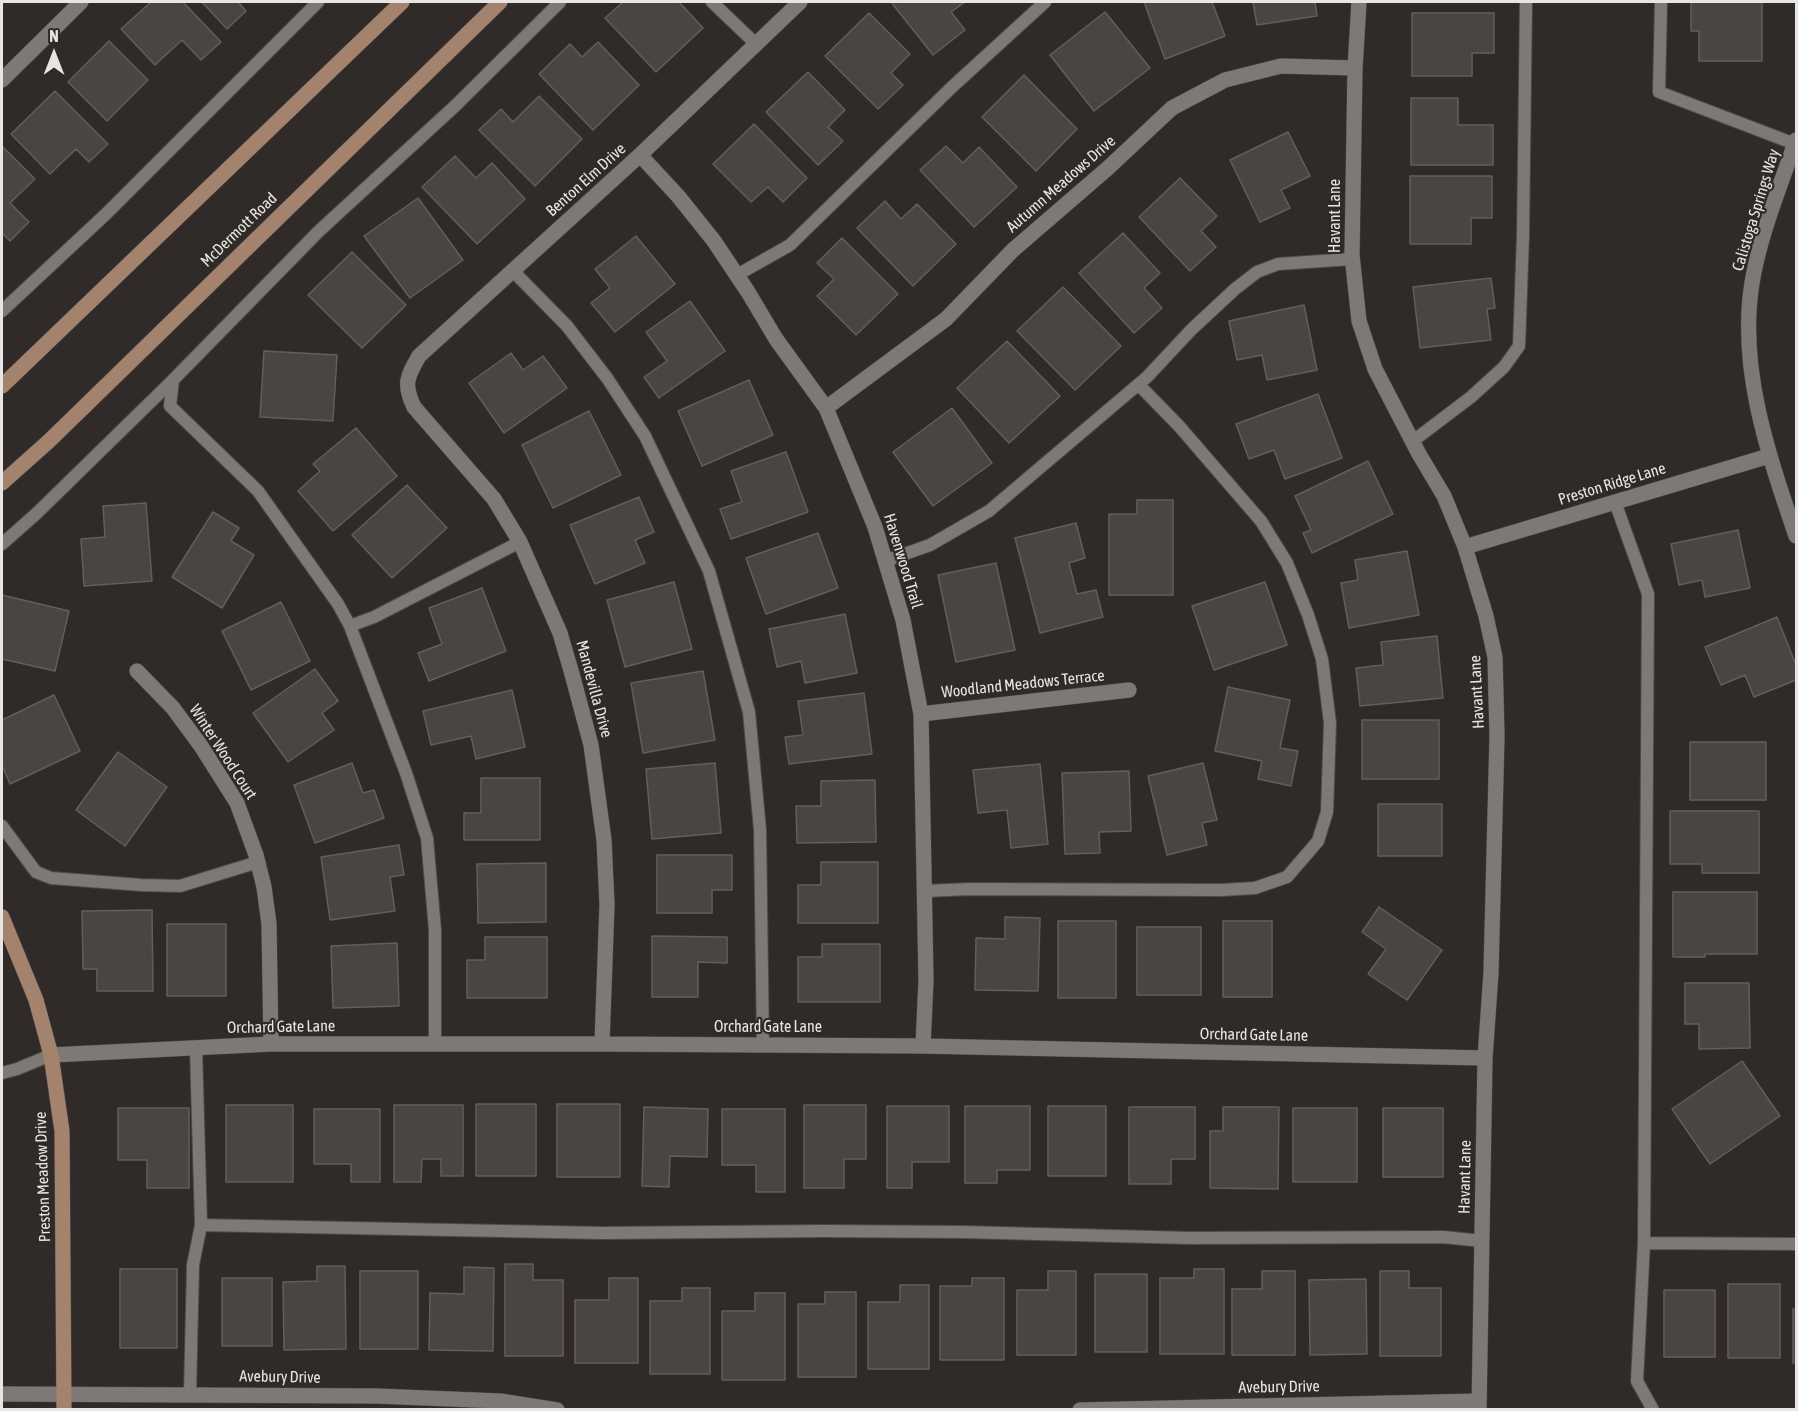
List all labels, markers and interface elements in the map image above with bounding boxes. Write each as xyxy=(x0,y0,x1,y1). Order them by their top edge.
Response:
north arrow xyxy=(24,24,84,84)
text: N xyxy=(49,27,59,45)
street label: Autumn Meadows Drive xyxy=(1003,131,1119,237)
street label: Benton Elm Drive xyxy=(542,139,630,221)
street label: Calistoga Springs Way xyxy=(1728,147,1784,273)
street label: Havant Lane xyxy=(1325,179,1345,253)
street label: McDermott Road xyxy=(197,189,281,271)
street label: Preston Ridge Lane xyxy=(1556,459,1668,509)
street label: Havenwood Trail xyxy=(879,511,927,611)
street label: Mandevilla Drive xyxy=(572,638,616,740)
street label: Havant Lane xyxy=(1465,655,1489,729)
street label: Woodland Meadows Terrace xyxy=(941,666,1105,702)
street label: Winter Wood Court xyxy=(185,701,261,803)
street label: Orchard Gate Lane xyxy=(227,1016,335,1038)
street label: Orchard Gate Lane xyxy=(714,1017,822,1037)
street label: Orchard Gate Lane xyxy=(1200,1024,1308,1046)
street label: Preston Meadow Drive xyxy=(31,1111,55,1243)
street label: Havant Lane xyxy=(1455,1140,1475,1214)
street label: Avebury Drive xyxy=(239,1367,321,1387)
street label: Avebury Drive xyxy=(1238,1377,1320,1397)

